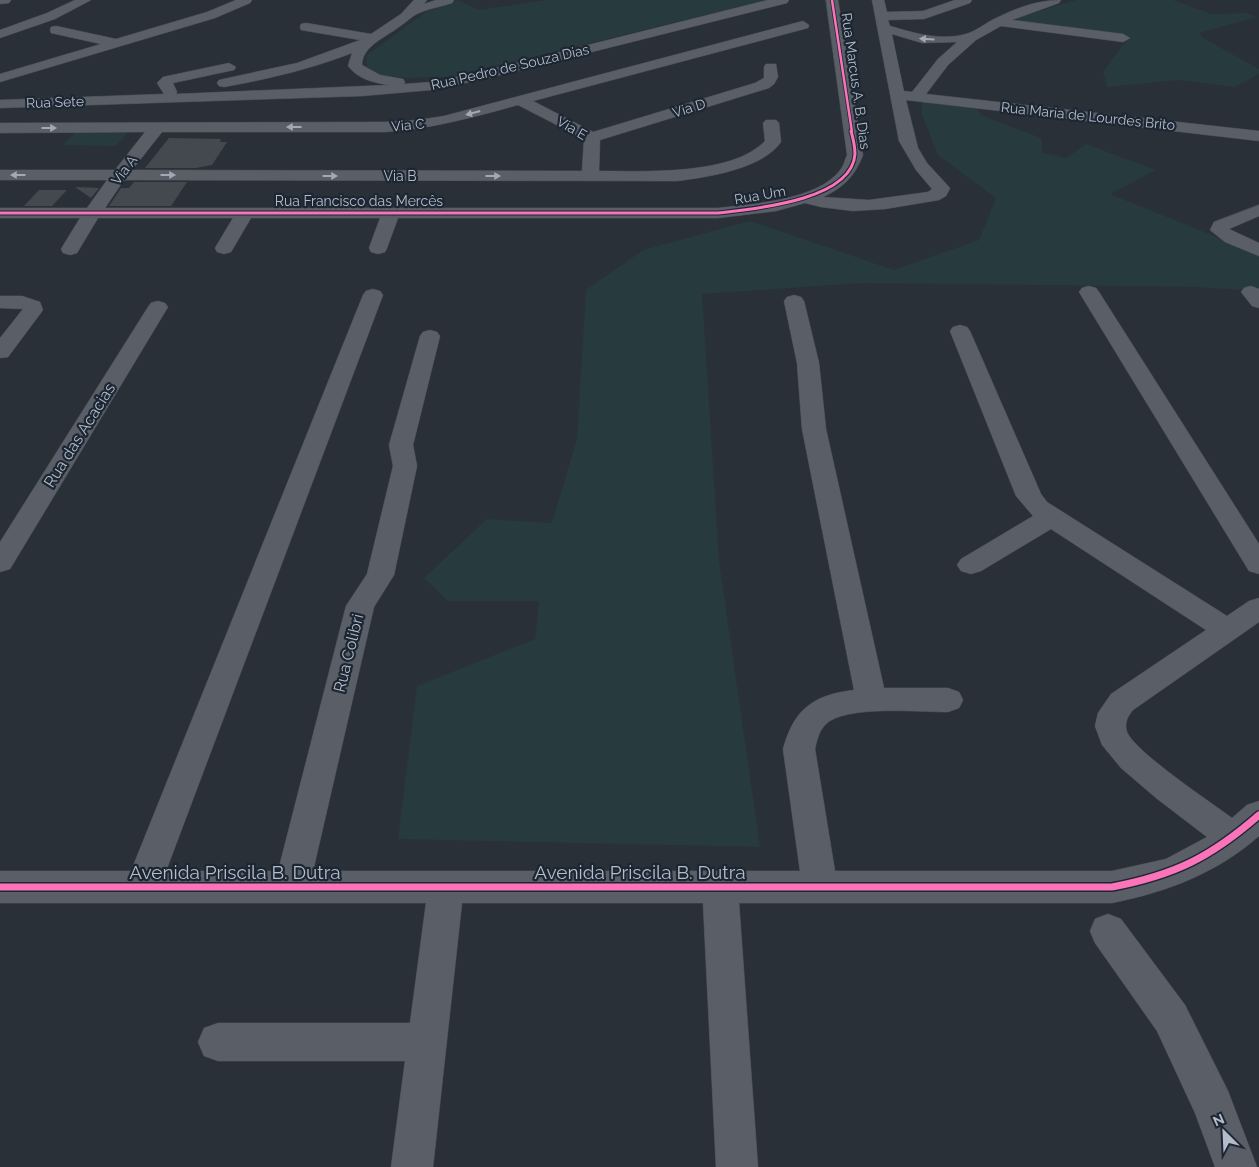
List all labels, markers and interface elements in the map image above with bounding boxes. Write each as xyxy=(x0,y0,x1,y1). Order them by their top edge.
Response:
street label: Rua Marcus A. B. Dias xyxy=(838,12,874,151)
one-way arrow xyxy=(918,34,934,42)
street label: Rua Pedro de Souza Dias xyxy=(429,41,591,93)
street label: Rua Sete xyxy=(26,93,84,111)
street label: Via D xyxy=(671,95,707,121)
street label: Rua Maria de Lourdes Brito xyxy=(1000,99,1176,133)
one-way arrow xyxy=(465,109,480,117)
street label: Via E xyxy=(554,113,590,143)
street label: Via C xyxy=(391,116,426,134)
one-way arrow xyxy=(286,123,302,131)
one-way arrow xyxy=(41,124,57,132)
street label: Via A xyxy=(108,152,141,188)
street label: Via B xyxy=(383,168,417,184)
one-way arrow xyxy=(10,171,26,179)
one-way arrow xyxy=(160,171,176,179)
one-way arrow xyxy=(323,172,339,180)
one-way arrow xyxy=(485,172,501,180)
street label: Rua Um xyxy=(733,183,787,207)
street label: Rua Francisco das Mercês xyxy=(275,193,443,209)
street label: Rua das Acacias xyxy=(40,379,119,491)
street label: Rua Colibri xyxy=(330,612,367,694)
street label: Avenida Priscila B. Dutra xyxy=(129,861,341,883)
street label: Avenida Priscila B. Dutra xyxy=(534,861,746,883)
north arrow xyxy=(1199,1107,1249,1157)
text: N xyxy=(1211,1111,1227,1130)

